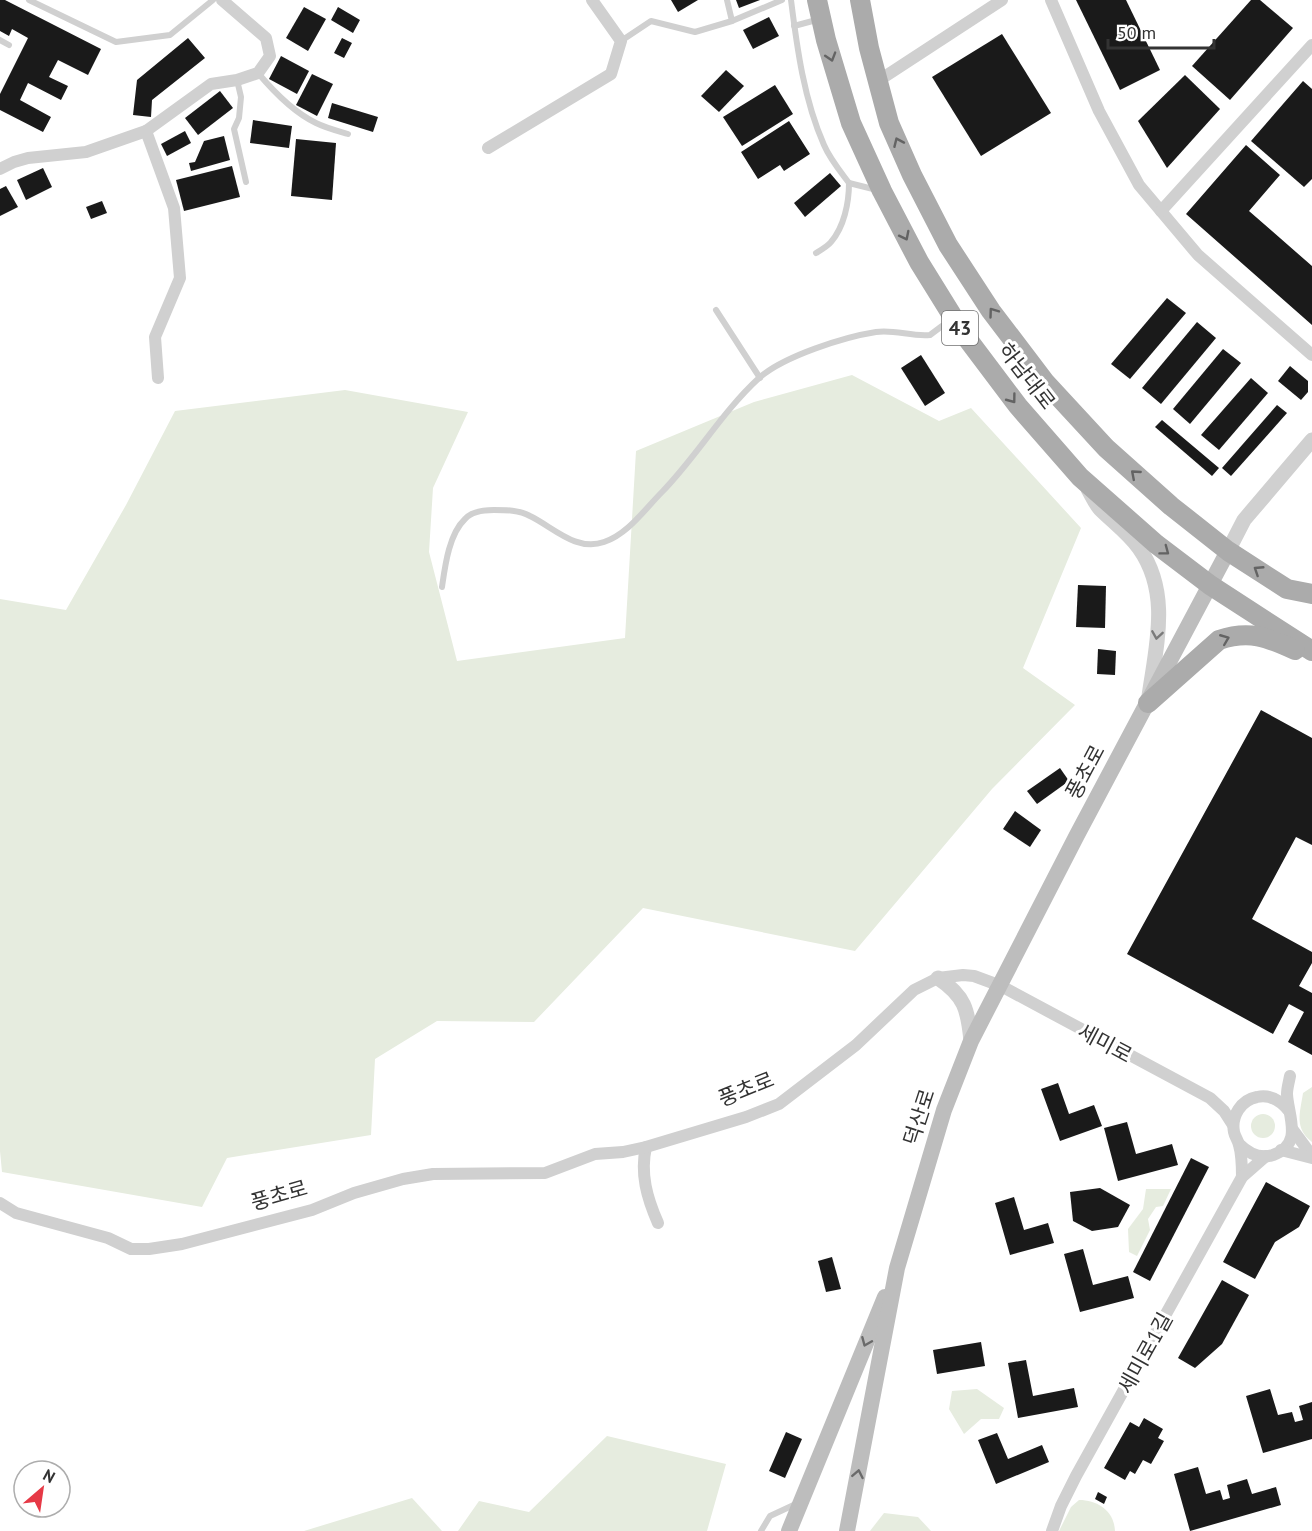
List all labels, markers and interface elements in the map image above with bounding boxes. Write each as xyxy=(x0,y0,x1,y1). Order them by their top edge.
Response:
scale bar xyxy=(1108,12,1214,50)
text: 50 m xyxy=(1117,21,1156,44)
one-way arrow xyxy=(824,51,836,62)
one-way arrow xyxy=(893,137,905,148)
one-way arrow xyxy=(898,230,910,241)
one-way arrow xyxy=(989,307,1000,318)
road number: 43 xyxy=(942,311,978,345)
street label: 하남대로 xyxy=(993,337,1061,415)
one-way arrow xyxy=(1005,392,1016,403)
one-way arrow xyxy=(1131,470,1142,481)
one-way arrow xyxy=(1159,543,1170,554)
one-way arrow xyxy=(1254,566,1264,578)
one-way arrow xyxy=(1152,630,1164,640)
one-way arrow xyxy=(1218,634,1229,646)
street label: 풍초로 xyxy=(1059,740,1111,804)
street label: 세미로 xyxy=(1073,1017,1137,1069)
street label: 풍초로 xyxy=(714,1066,778,1112)
street label: 덕산로 xyxy=(897,1085,941,1149)
street label: 풍초로 xyxy=(247,1174,311,1216)
street label: 세미로1길 xyxy=(1112,1308,1178,1398)
one-way arrow xyxy=(861,1335,873,1346)
north arrow xyxy=(12,1459,72,1519)
text: N xyxy=(40,1465,59,1487)
one-way arrow xyxy=(851,1469,864,1479)

